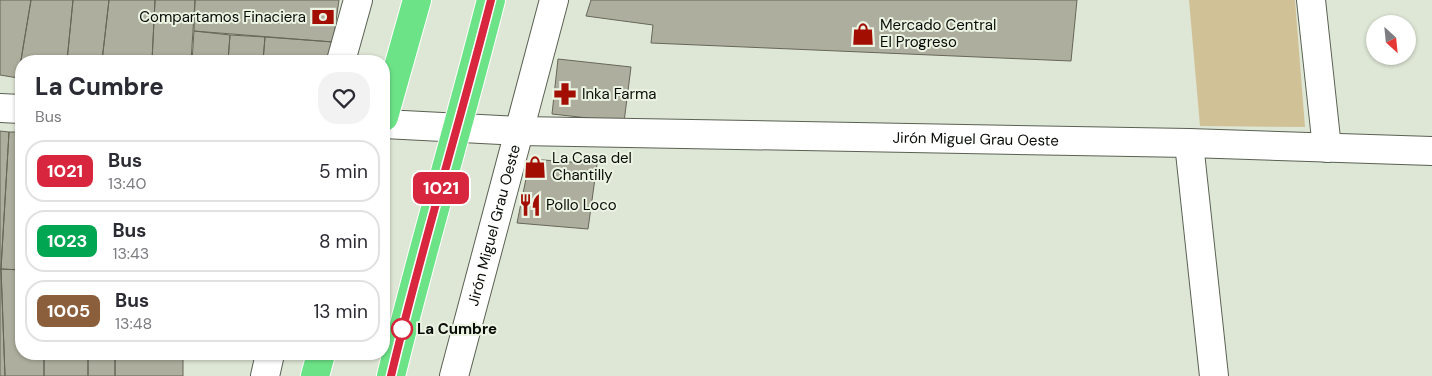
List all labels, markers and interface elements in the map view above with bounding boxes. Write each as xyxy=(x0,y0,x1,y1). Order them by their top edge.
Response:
bank icon: Compartamos Finaciera xyxy=(310,4,336,30)
place label: Compartamos Finaciera xyxy=(139,7,306,27)
place label: Mercado Central El Progreso xyxy=(880,15,996,52)
north arrow xyxy=(1366,15,1416,65)
map controls xyxy=(1366,15,1416,65)
shop icon: Mercado Central El Progreso xyxy=(850,21,876,47)
text: La Cumbre xyxy=(35,71,164,102)
button: heart xyxy=(318,72,370,124)
pharmacy icon: Inka Farma xyxy=(552,81,578,107)
place label: Inka Farma xyxy=(582,84,657,104)
text: Bus xyxy=(35,106,62,127)
street label: Jirón Miguel Grau Oeste xyxy=(892,128,1059,151)
street label: Jirón Miguel Grau Oeste xyxy=(463,142,525,308)
text: Bus xyxy=(108,148,142,173)
place label: La Casa del Chantilly xyxy=(552,148,632,185)
shop icon: La Casa del Chantilly xyxy=(522,154,548,180)
text: 1021 xyxy=(47,159,83,183)
text: 5 min xyxy=(319,159,368,184)
line badge: 1021 xyxy=(406,172,476,204)
text: 13:40 xyxy=(108,173,146,194)
text: 1021 xyxy=(423,176,459,200)
restaurant icon: Pollo Loco xyxy=(517,192,543,218)
place label: Pollo Loco xyxy=(546,195,617,215)
text: Bus xyxy=(112,218,146,243)
text: 1023 xyxy=(47,229,87,253)
text: 8 min xyxy=(319,229,368,254)
text: 13:43 xyxy=(112,243,149,264)
text: Bus xyxy=(115,288,149,313)
text: 1005 xyxy=(47,299,90,323)
text: 13 min xyxy=(313,299,368,324)
text: 13:48 xyxy=(115,313,152,334)
marker: La Cumbre xyxy=(391,318,413,340)
place label: La Cumbre xyxy=(417,319,497,339)

